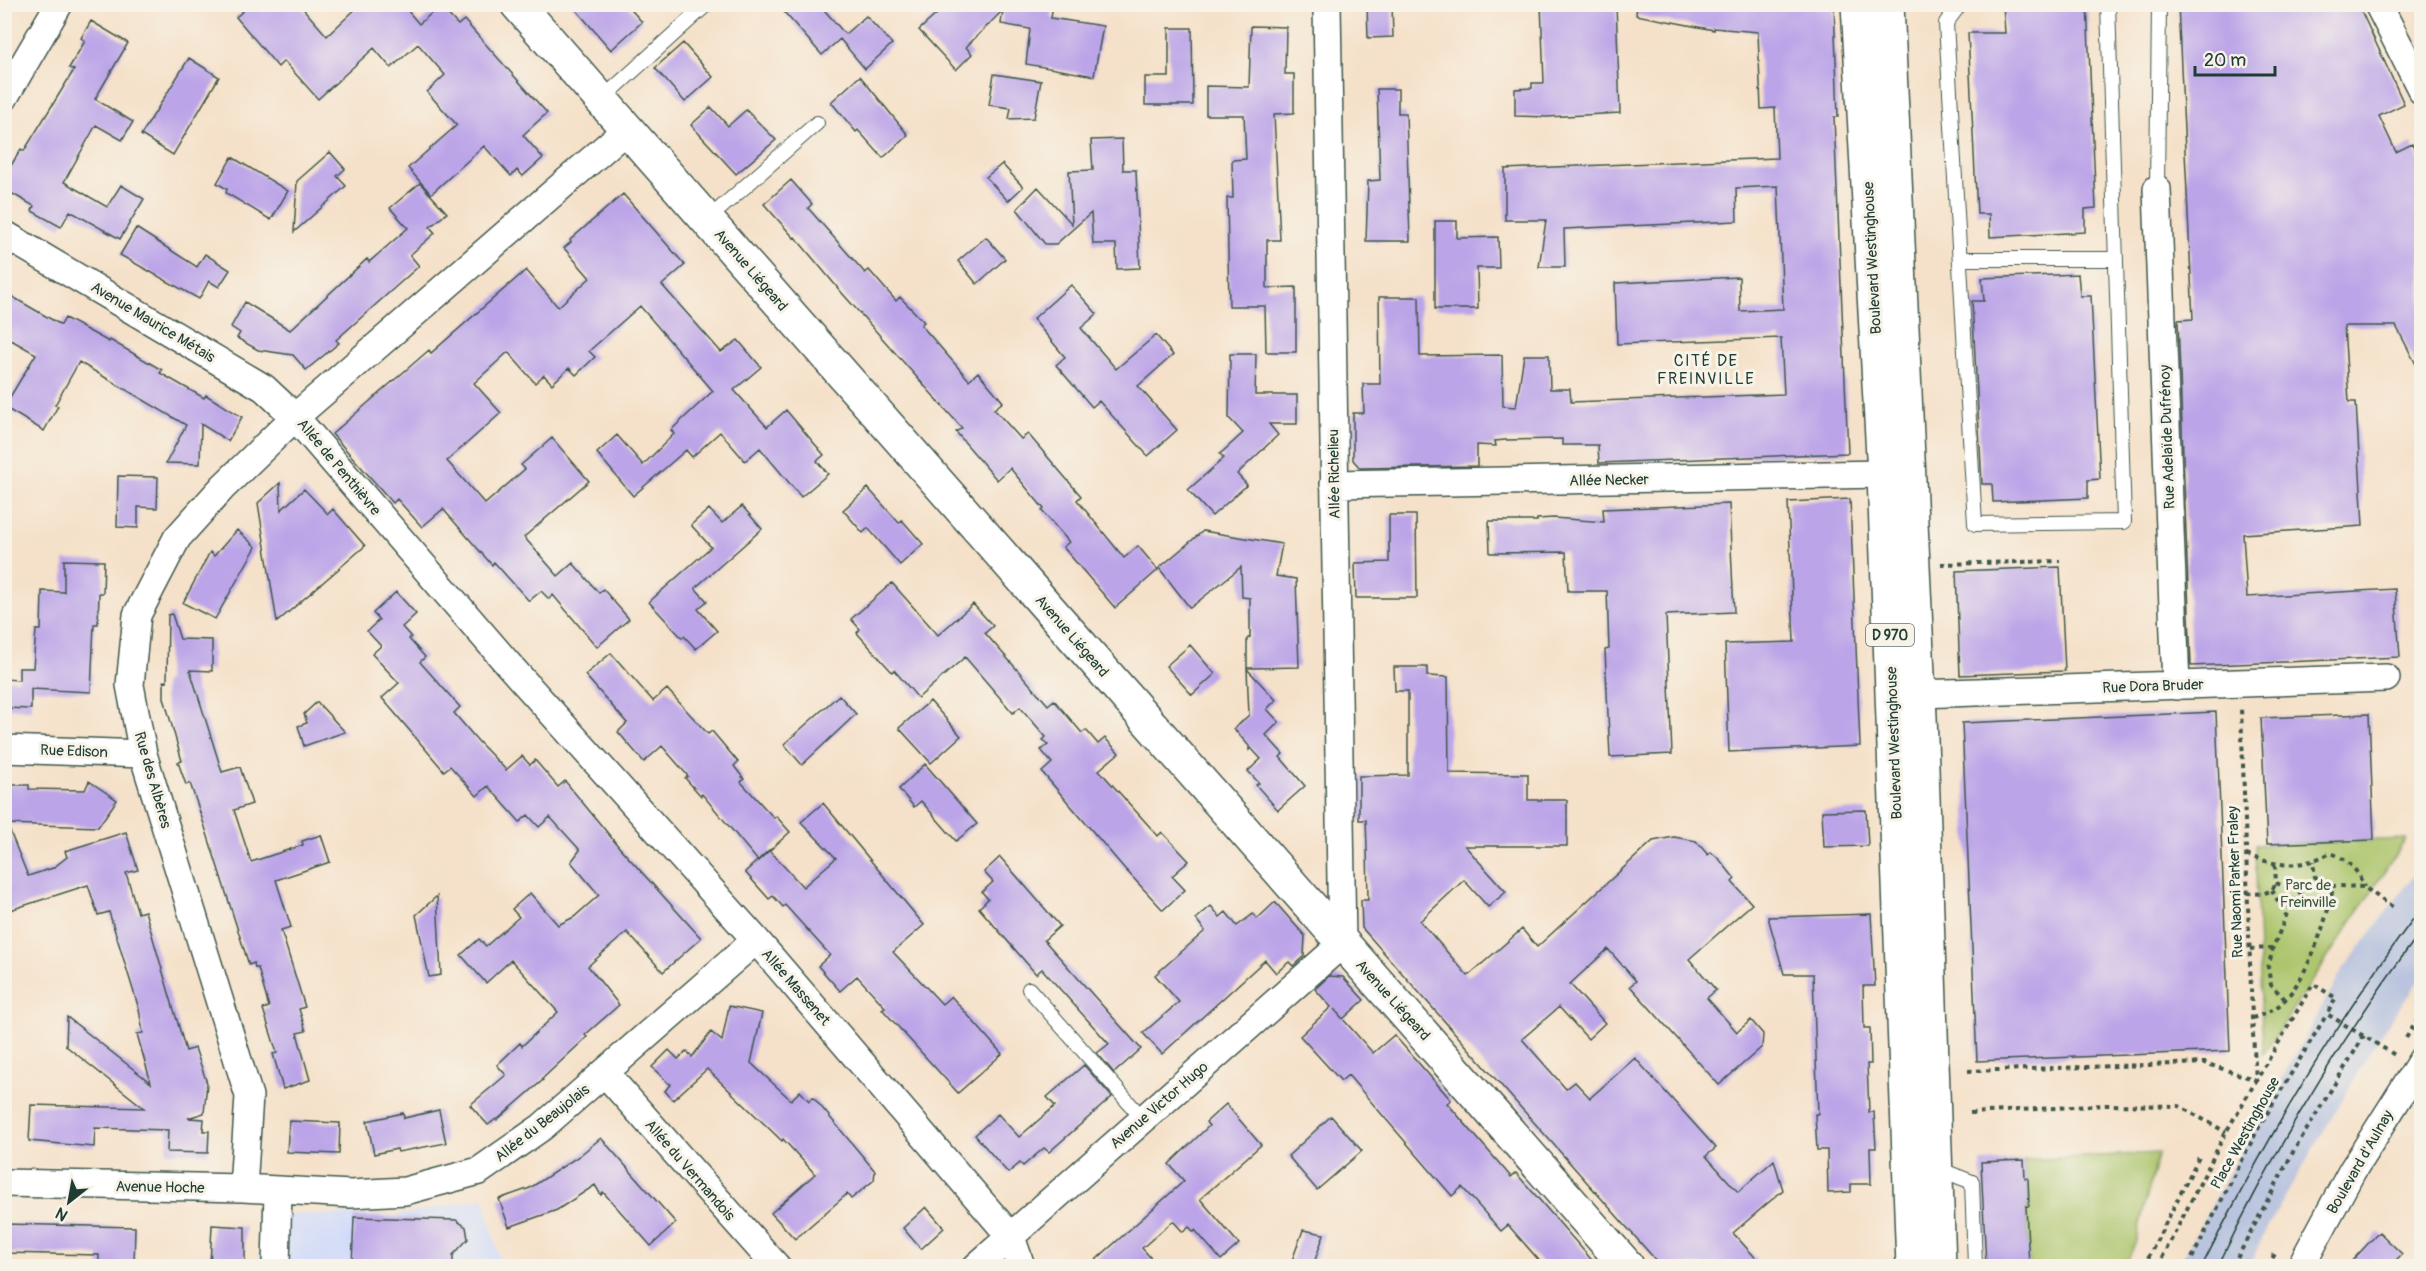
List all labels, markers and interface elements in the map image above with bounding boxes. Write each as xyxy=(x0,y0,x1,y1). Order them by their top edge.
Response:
scale bar xyxy=(2195,39,2274,77)
text: 20 m xyxy=(2204,49,2246,72)
street label: Boulevard Westinghouse xyxy=(1859,181,1886,335)
street label: Avenue Liégeard xyxy=(710,225,792,315)
street label: Avenue Maurice Métais xyxy=(87,278,219,367)
district label: CITÉ DE FREINVILLE xyxy=(1657,351,1755,389)
street label: Rue Adelaïde Dufrénoy xyxy=(2155,364,2180,509)
street label: Allée de Penthièvre xyxy=(293,415,385,520)
street label: Allée Richelieu xyxy=(1324,429,1345,519)
street label: Allée Necker xyxy=(1569,470,1650,491)
street label: Avenue Liégeard xyxy=(1031,591,1113,681)
road number: D 970 xyxy=(1866,624,1914,646)
street label: Boulevard Westinghouse xyxy=(1882,666,1907,820)
street label: Rue Dora Bruder xyxy=(2102,675,2205,698)
street label: Rue des Albères xyxy=(130,730,175,831)
street label: Rue Edison xyxy=(40,741,108,762)
street label: Rue Naomi Parker Fraley xyxy=(2223,805,2248,958)
park label: Parc de Freinville xyxy=(2280,876,2337,912)
street label: Allée Massenet xyxy=(757,945,835,1030)
street label: Avenue Liégeard xyxy=(1351,956,1434,1045)
street label: Avenue Victor Hugo xyxy=(1106,1058,1212,1153)
street label: Place Westinghouse xyxy=(2207,1073,2284,1193)
street label: Allée du Beaujolais xyxy=(491,1080,594,1166)
street label: Boulevard d'Aulnay xyxy=(2323,1106,2398,1218)
street label: Allée du Vermandois xyxy=(640,1116,739,1225)
north arrow xyxy=(39,1172,99,1232)
street label: Avenue Hoche xyxy=(115,1177,205,1198)
text: N xyxy=(52,1203,72,1225)

